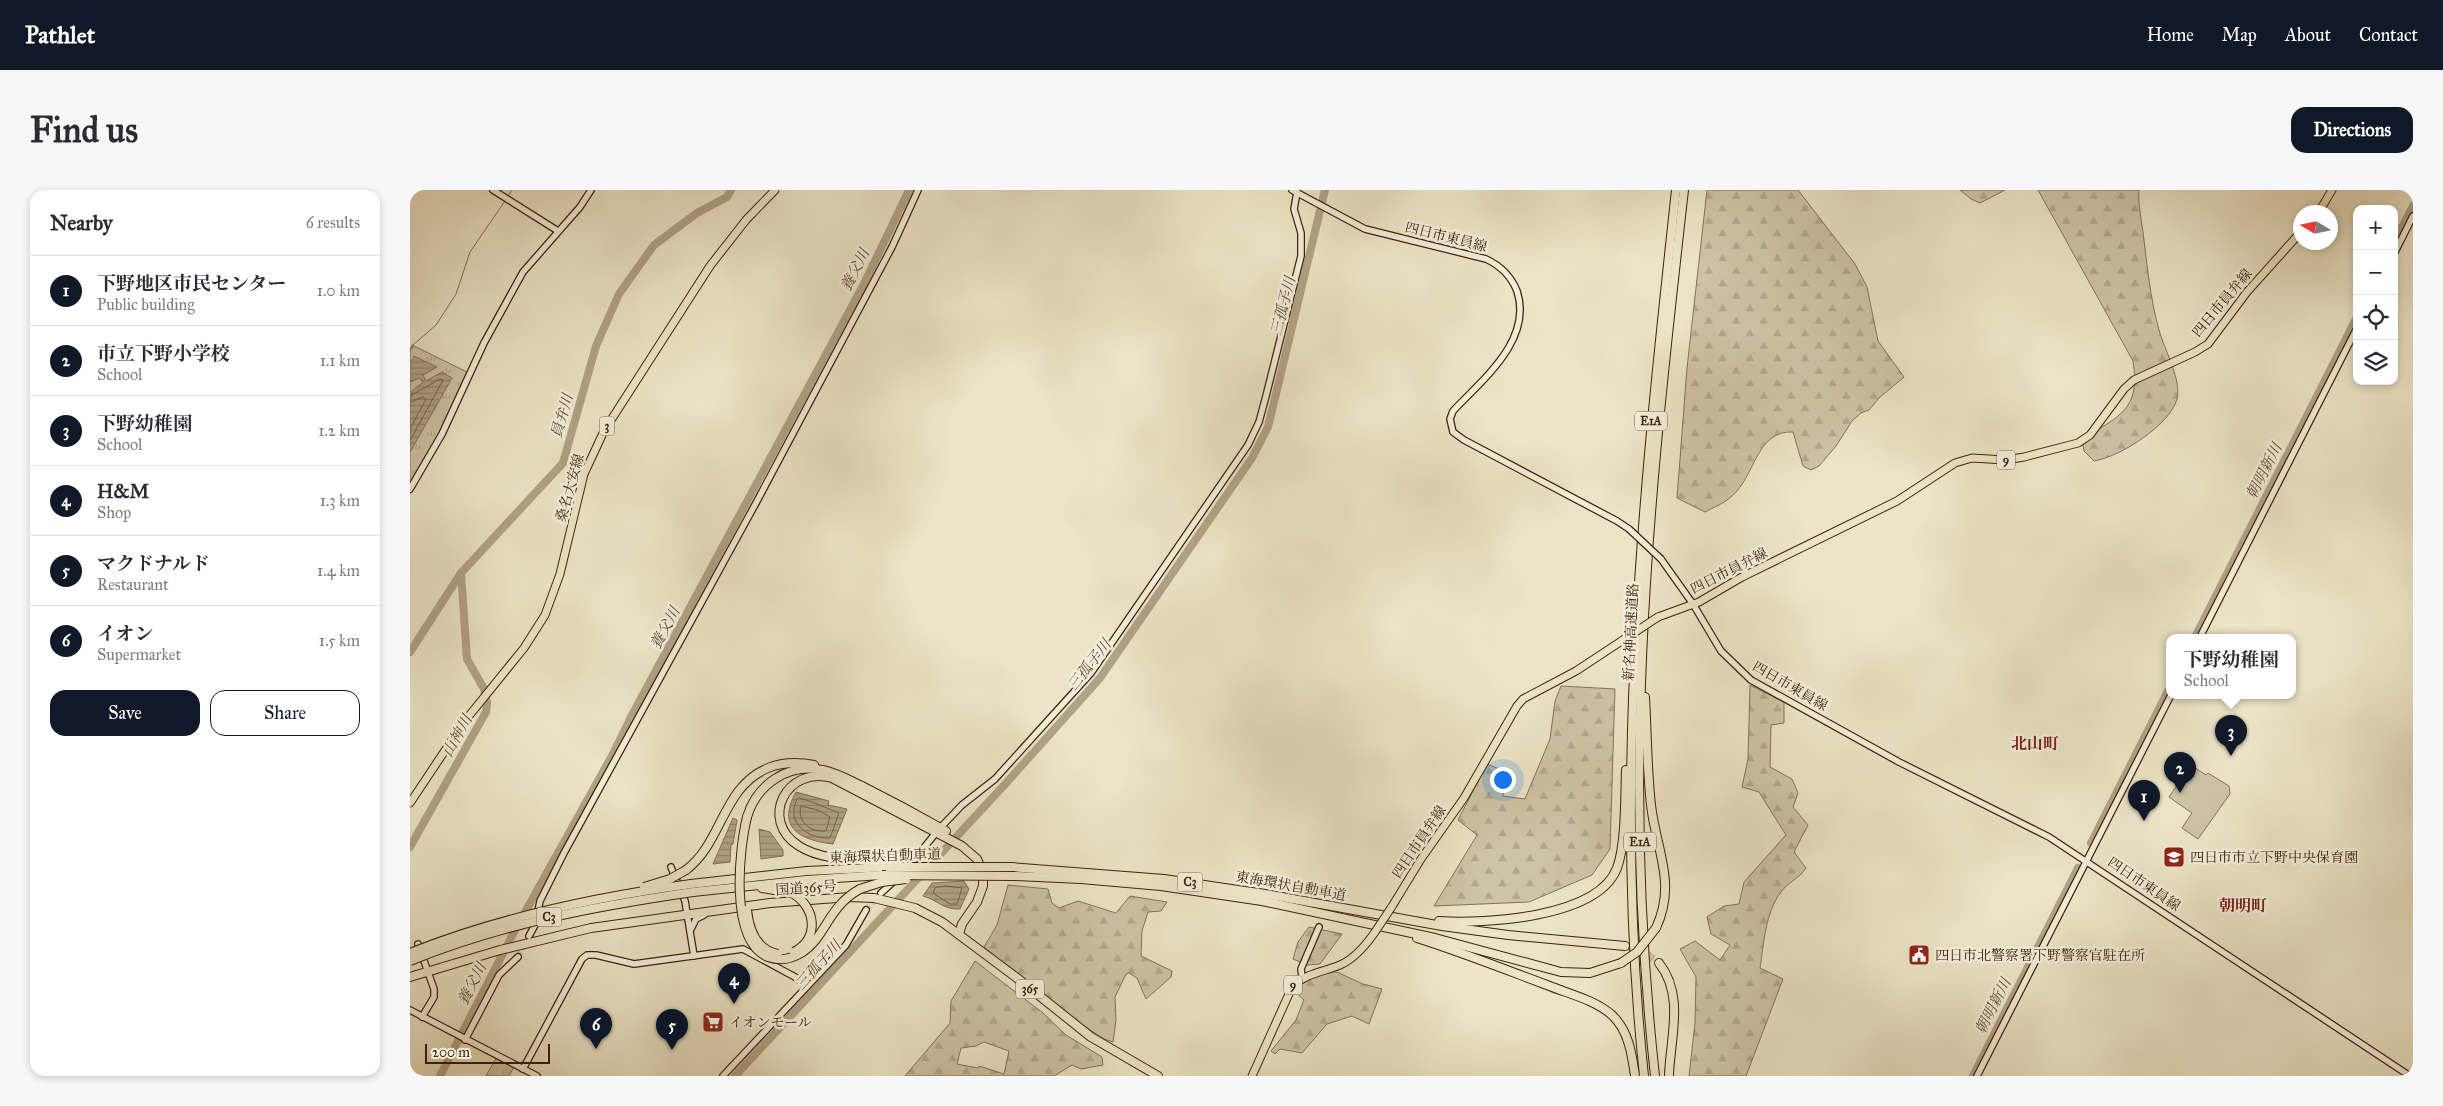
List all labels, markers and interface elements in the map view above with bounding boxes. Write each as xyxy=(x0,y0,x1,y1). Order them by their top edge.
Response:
text: Pathlet xyxy=(25,20,95,50)
text: Home xyxy=(2147,24,2194,46)
text: Map xyxy=(2222,24,2257,46)
text: About xyxy=(2285,24,2331,46)
text: Contact xyxy=(2359,24,2418,46)
button: Directions xyxy=(2291,107,2413,153)
text: Find us xyxy=(30,109,138,152)
north arrow xyxy=(2293,205,2338,250)
map controls xyxy=(2353,205,2398,385)
button: + xyxy=(2353,205,2398,250)
text: Nearby xyxy=(50,210,113,236)
text: 6 results xyxy=(306,213,360,232)
street label: 四日市東員線 xyxy=(1403,219,1489,255)
water label: 養父川 xyxy=(837,244,874,294)
button: − xyxy=(2353,250,2398,295)
street label: 四日市員弁線 xyxy=(2188,265,2256,341)
text: 下野地区市民センター xyxy=(97,272,286,295)
water label: 三孤子川 xyxy=(1267,273,1299,337)
text: 1 xyxy=(63,281,69,300)
text: 1.0 km xyxy=(317,281,360,300)
text: Public building xyxy=(97,295,195,314)
button: locate xyxy=(2353,295,2398,340)
button: layers xyxy=(2353,340,2398,385)
text: 市立下野小学校 xyxy=(97,342,230,365)
text: 2 xyxy=(62,351,70,370)
text: 1.1 km xyxy=(320,351,360,370)
text: School xyxy=(97,365,142,384)
water label: 員弁川 xyxy=(547,390,577,440)
text: 下野幼稚園 xyxy=(97,412,192,435)
road number: E1A xyxy=(1635,412,1667,430)
road number: 3 xyxy=(600,417,614,436)
text: 3 xyxy=(63,421,69,440)
text: 1.2 km xyxy=(318,421,360,440)
text: School xyxy=(97,435,142,454)
water label: 朝明新川 xyxy=(2242,438,2287,502)
road number: 9 xyxy=(1997,450,2015,470)
street label: 桑名大安線 xyxy=(552,452,588,524)
text: H&M xyxy=(97,480,149,503)
text: 4 xyxy=(62,491,70,510)
text: 1.3 km xyxy=(320,491,360,510)
text: Shop xyxy=(97,503,131,522)
street label: 四日市員弁線 xyxy=(1688,544,1770,598)
text: マクドナルド xyxy=(97,552,210,575)
text: 5 xyxy=(62,561,70,580)
text: 1.4 km xyxy=(317,561,360,580)
text: Restaurant xyxy=(97,575,169,594)
street label: 新名神高速道路 xyxy=(1620,583,1642,681)
water label: 養父川 xyxy=(646,602,684,652)
text: イオン xyxy=(97,622,153,645)
text: 6 xyxy=(62,631,70,650)
text: 1.5 km xyxy=(319,631,360,650)
water label: 三孤子川 xyxy=(1063,634,1116,694)
popup xyxy=(2166,634,2296,699)
text: Supermarket xyxy=(97,645,181,664)
text: 下野幼稚園 xyxy=(2183,648,2279,671)
street label: 四日市東員線 xyxy=(1749,658,1831,714)
text: School xyxy=(2183,671,2229,690)
button: Save xyxy=(50,690,200,736)
button: Share xyxy=(210,690,360,736)
water label: 山神川 xyxy=(438,710,477,760)
pin: 3 xyxy=(2215,715,2247,756)
district label: 北山町 xyxy=(2011,734,2059,753)
pin: 2 xyxy=(2164,752,2196,793)
your location xyxy=(1490,767,1516,793)
pin: 1 xyxy=(2128,780,2160,821)
street label: 四日市員弁線 xyxy=(1388,802,1450,882)
road number: E1A xyxy=(1624,832,1656,852)
school or university icon: 四日市市立下野中央保育園 xyxy=(2162,845,2186,869)
street label: 東海環状自動車道 xyxy=(829,846,941,866)
place label: 四日市市立下野中央保育園 xyxy=(2190,849,2358,866)
street label: 四日市東員線 xyxy=(2104,853,2184,915)
street label: 東海環状自動車道 xyxy=(1234,868,1348,904)
road number: C3 xyxy=(1178,872,1202,892)
street label: 国道365号 xyxy=(775,877,837,899)
district label: 朝明町 xyxy=(2219,896,2267,915)
road number: C3 xyxy=(536,908,562,926)
water label: 三孤子川 xyxy=(791,935,846,993)
public building icon: 四日市北警察署下野警察官駐在所 xyxy=(1907,943,1931,967)
place label: 四日市北警察署下野警察官駐在所 xyxy=(1935,947,2145,964)
water label: 養父川 xyxy=(454,958,491,1008)
pin: 4 xyxy=(718,963,750,1004)
water label: 朝明新川 xyxy=(1971,973,2016,1037)
road number: 9 xyxy=(1284,976,1302,994)
road number: 365 xyxy=(1016,980,1044,999)
pin: 6 xyxy=(580,1008,612,1049)
pin: 5 xyxy=(656,1009,688,1050)
supermarket icon: イオンモール xyxy=(701,1010,725,1034)
place label: イオンモール xyxy=(729,1014,812,1031)
scale bar xyxy=(425,1041,550,1064)
text: 200 m xyxy=(432,1044,470,1061)

